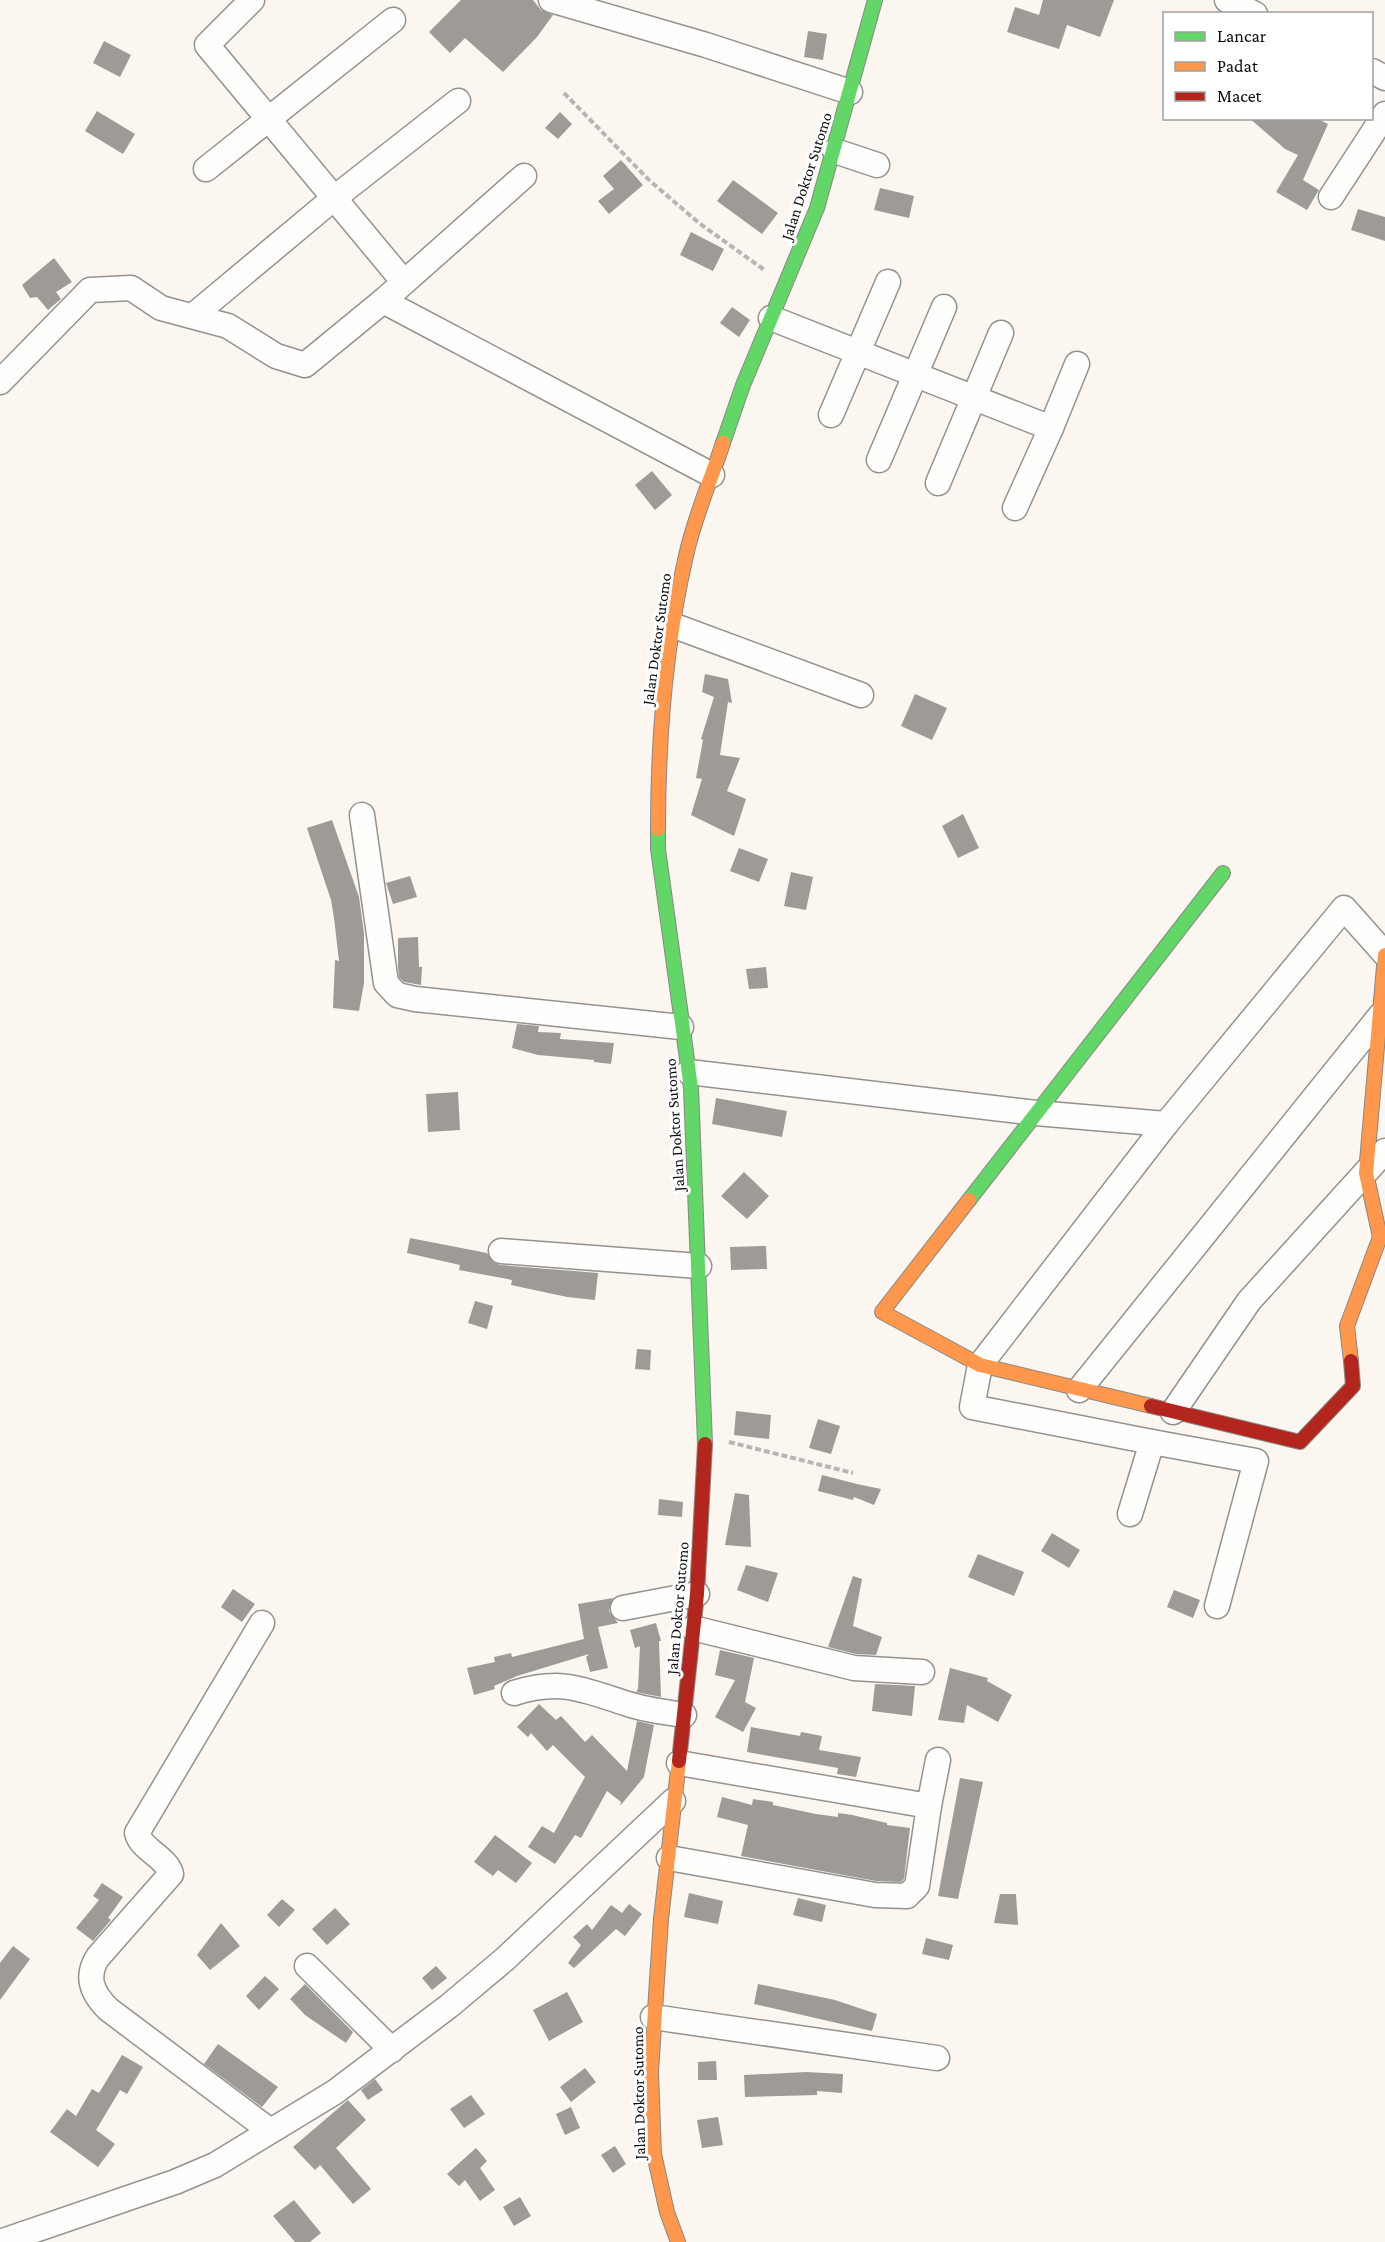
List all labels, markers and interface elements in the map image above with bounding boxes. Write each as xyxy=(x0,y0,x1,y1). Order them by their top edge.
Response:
legend xyxy=(1163,12,1373,120)
text: Lancar xyxy=(1217,26,1267,46)
text: Padat xyxy=(1217,56,1259,76)
text: Macet xyxy=(1217,86,1263,106)
street label: Jalan Doktor Sutomo xyxy=(777,110,836,244)
street label: Jalan Doktor Sutomo xyxy=(639,572,675,708)
street label: Jalan Doktor Sutomo xyxy=(661,1058,689,1194)
street label: Jalan Doktor Sutomo xyxy=(663,1541,693,1677)
street label: Jalan Doktor Sutomo xyxy=(629,2026,649,2162)

